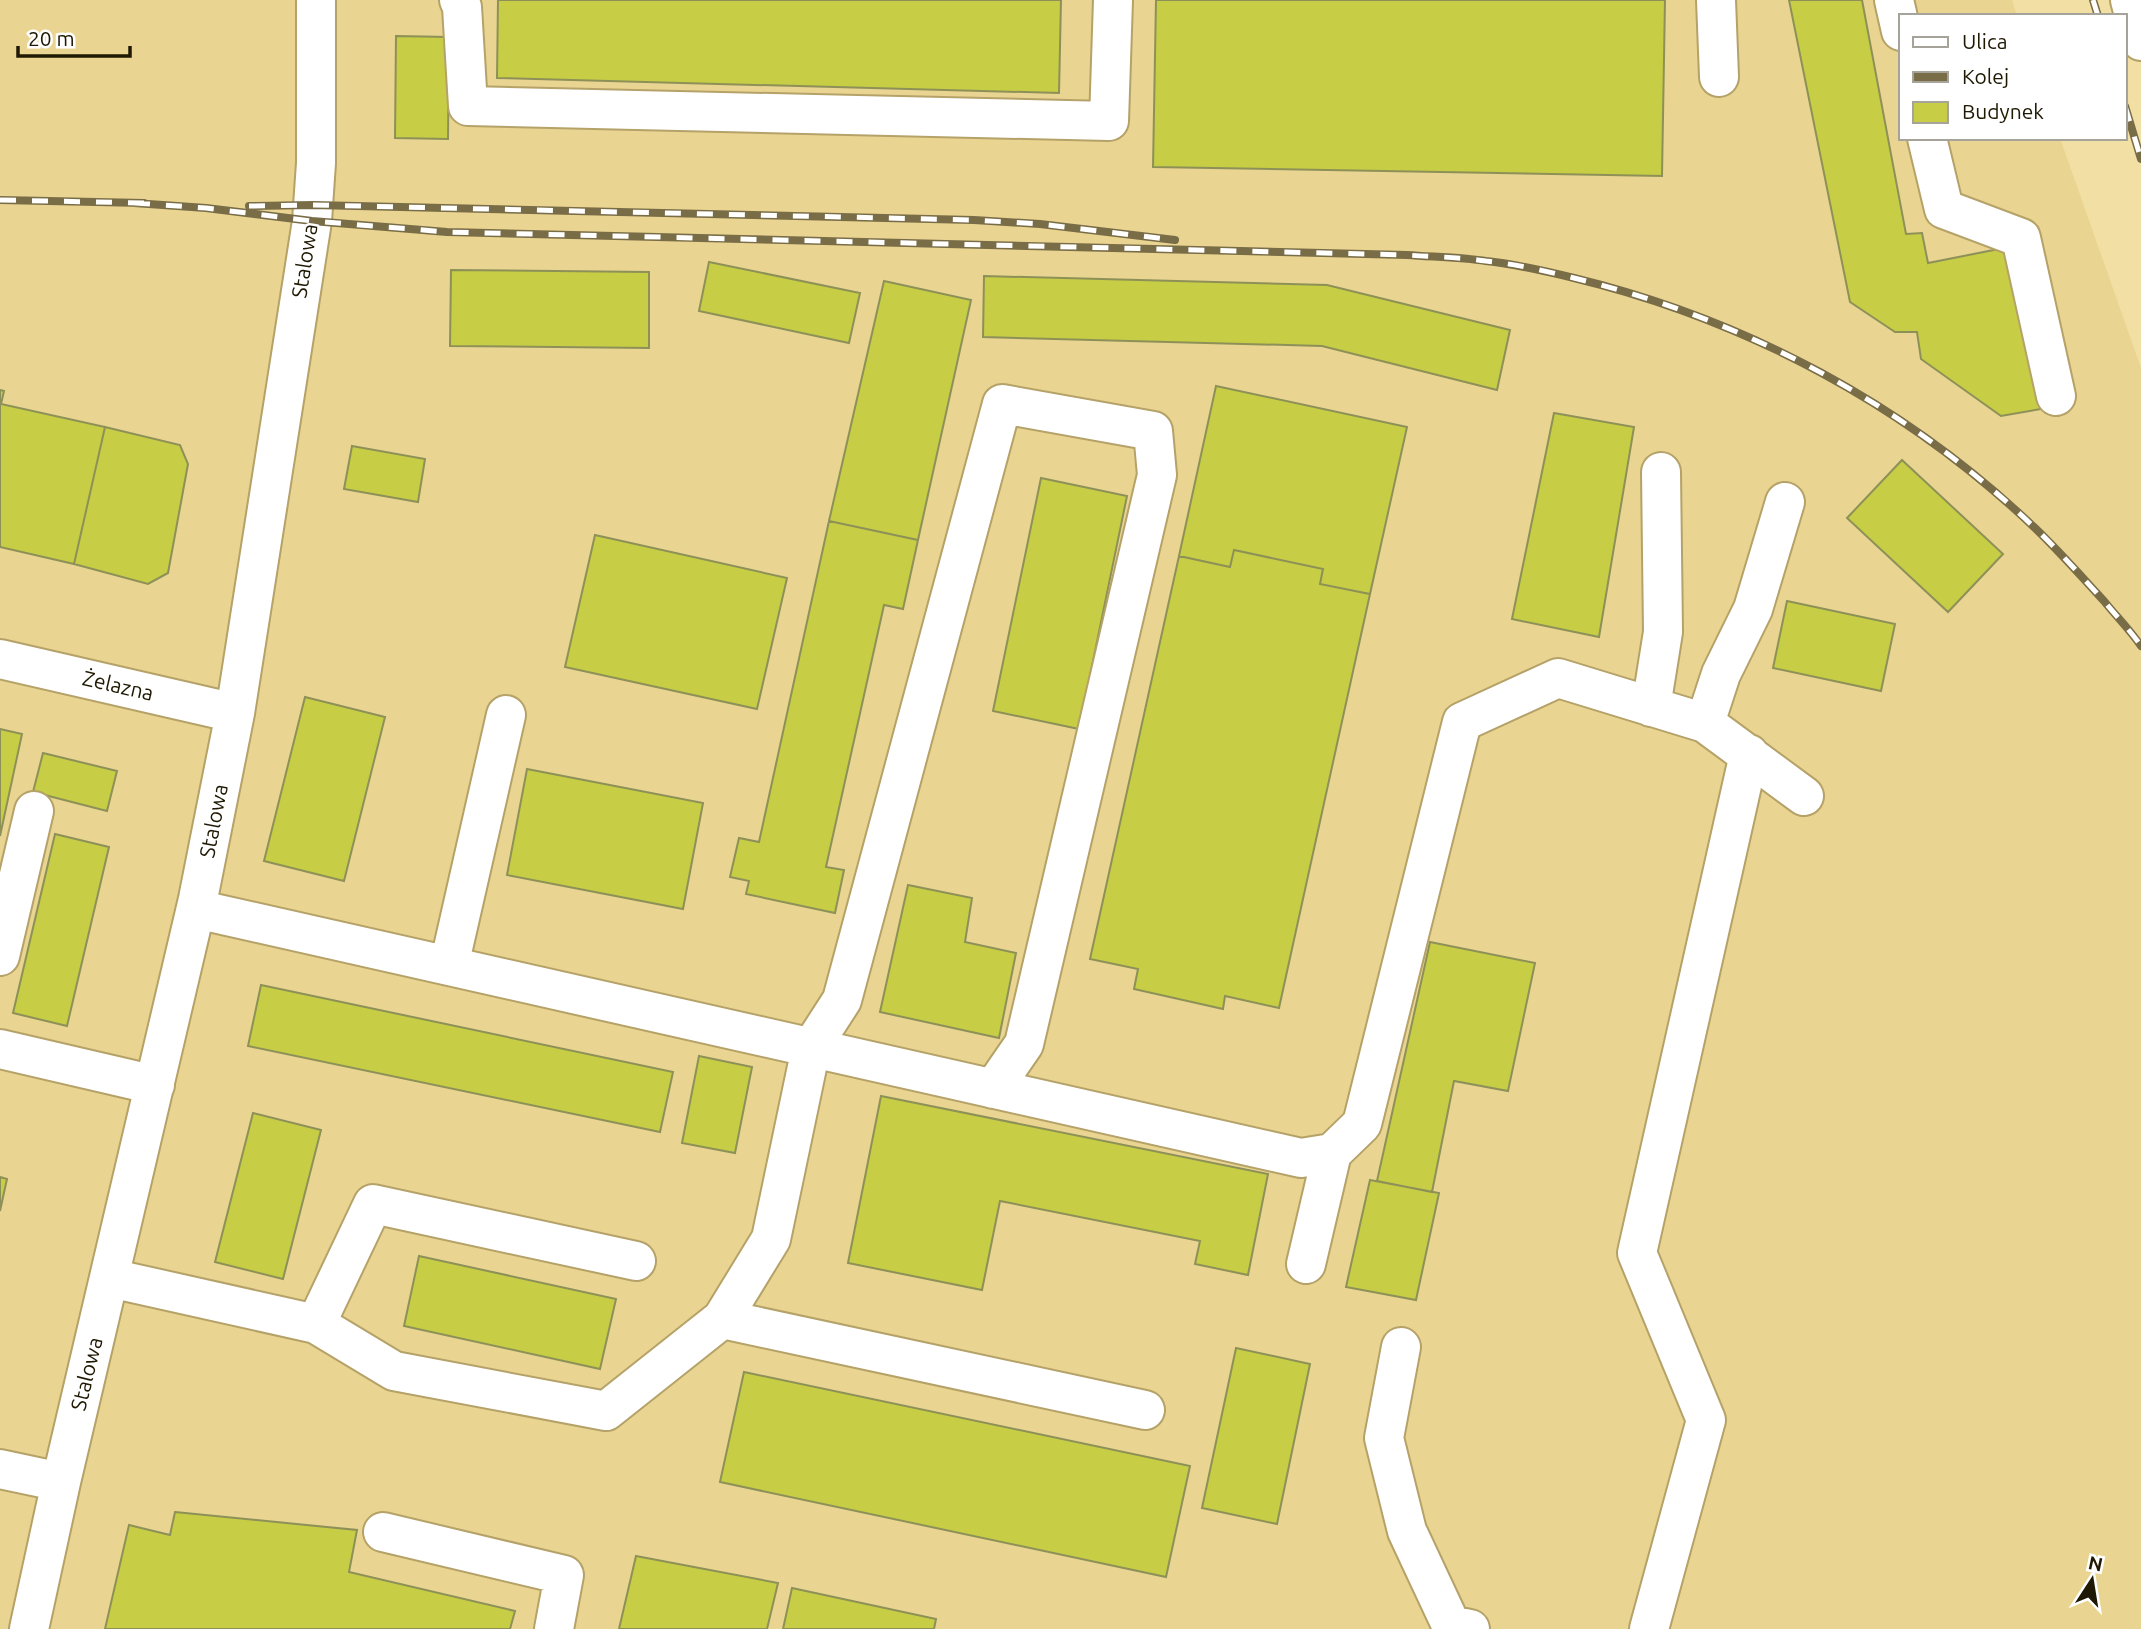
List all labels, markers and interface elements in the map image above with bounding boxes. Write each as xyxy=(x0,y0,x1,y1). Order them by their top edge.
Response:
scale bar xyxy=(18,14,130,58)
legend xyxy=(1899,14,2127,140)
text: 20 m xyxy=(28,26,75,50)
text: Ulica xyxy=(1962,29,2007,53)
text: Kolej xyxy=(1962,64,2009,88)
text: Budynek xyxy=(1962,99,2044,123)
street label: Stalowa xyxy=(286,222,322,300)
street label: Żelazna xyxy=(80,665,156,705)
street label: Stalowa xyxy=(194,782,232,860)
street label: Stalowa xyxy=(65,1335,107,1413)
north arrow xyxy=(2057,1545,2127,1615)
text: N xyxy=(2086,1551,2105,1576)

